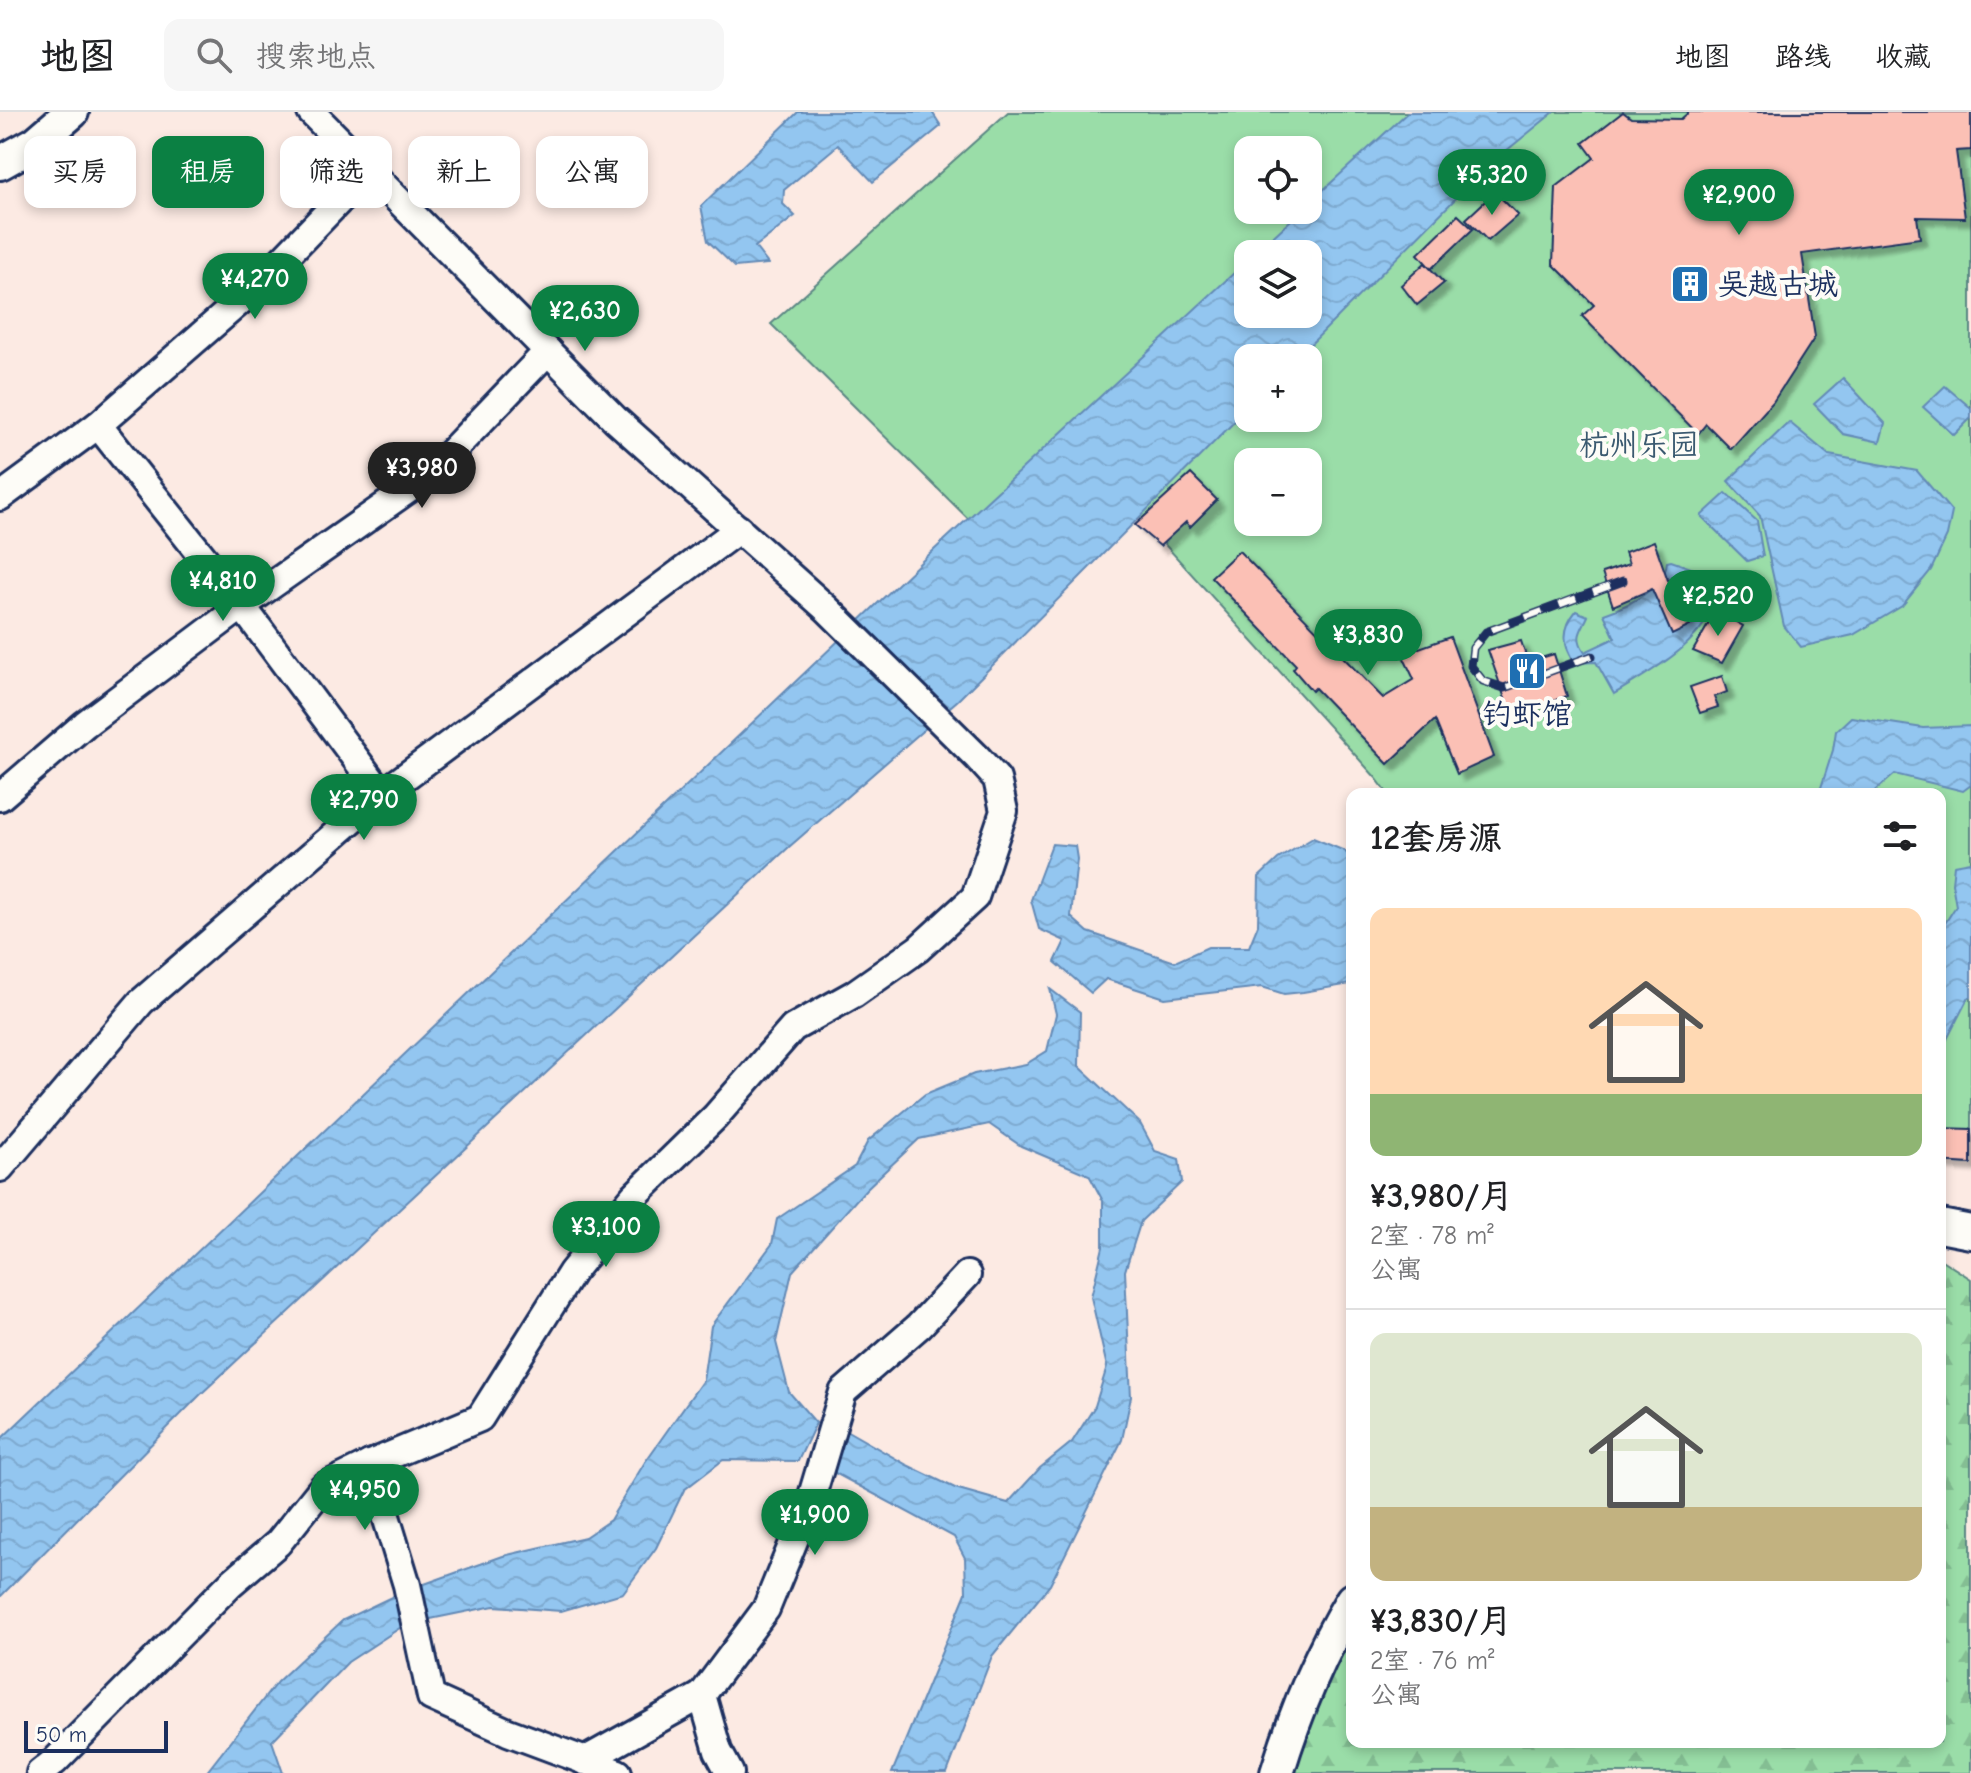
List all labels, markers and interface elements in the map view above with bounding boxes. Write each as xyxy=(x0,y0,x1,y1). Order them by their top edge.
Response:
search box xyxy=(164,19,724,91)
icon: search xyxy=(192,33,236,77)
text: 地图 xyxy=(40,35,116,79)
text: 搜索地点 xyxy=(256,39,376,74)
text: 地图 xyxy=(1675,41,1731,73)
text: 路线 xyxy=(1775,41,1831,73)
text: 收藏 xyxy=(1875,41,1931,73)
chip: 买房 xyxy=(24,136,136,208)
chip: 租房 xyxy=(152,136,264,208)
chip: 筛选 xyxy=(280,136,392,208)
chip: 新上 xyxy=(408,136,520,208)
chip: 公寓 xyxy=(536,136,648,208)
map controls xyxy=(1234,136,1322,536)
button: locate xyxy=(1234,136,1322,224)
pin: ¥5,320 xyxy=(1427,149,1557,217)
text: ¥5,320 xyxy=(1456,160,1528,190)
pin: ¥2,900 xyxy=(1674,169,1804,237)
text: ¥2,900 xyxy=(1702,180,1776,210)
button: layers xyxy=(1234,240,1322,328)
pin: ¥4,270 xyxy=(190,253,320,321)
building icon: 吴越古城 xyxy=(1669,263,1711,305)
text: ¥4,270 xyxy=(220,264,290,294)
place label: 吴越古城 xyxy=(1718,267,1838,302)
pin: ¥2,630 xyxy=(520,285,650,353)
text: ¥2,630 xyxy=(549,296,621,326)
button: + xyxy=(1234,344,1322,432)
park label: 杭州乐园 xyxy=(1579,428,1699,463)
pin: ¥3,980 xyxy=(357,442,487,510)
button: − xyxy=(1234,448,1322,536)
text: ¥3,980 xyxy=(386,453,458,483)
pin: ¥4,810 xyxy=(158,555,288,623)
text: ¥4,810 xyxy=(189,566,257,596)
pin: ¥2,520 xyxy=(1653,570,1783,638)
text: ¥2,520 xyxy=(1682,581,1754,611)
pin: ¥3,830 xyxy=(1303,609,1433,677)
text: ¥3,830 xyxy=(1332,620,1404,650)
restaurant icon: 钓虾馆 xyxy=(1506,650,1548,692)
place label: 钓虾馆 xyxy=(1482,697,1572,732)
pin: ¥2,790 xyxy=(299,774,429,842)
text: ¥2,790 xyxy=(329,785,399,815)
icon: filters xyxy=(1878,814,1922,858)
text: 12套房源 xyxy=(1370,818,1502,858)
icon: home xyxy=(1574,960,1718,1104)
text: ¥3,980/月 xyxy=(1370,1176,1514,1216)
pin: ¥3,100 xyxy=(541,1201,671,1269)
text: ¥3,100 xyxy=(571,1212,641,1242)
text: 2室 · 78 m² xyxy=(1370,1221,1494,1251)
text: 公寓 xyxy=(1370,1255,1422,1285)
icon: home xyxy=(1574,1385,1718,1529)
pin: ¥4,950 xyxy=(300,1464,430,1532)
text: ¥4,950 xyxy=(329,1475,401,1505)
pin: ¥1,900 xyxy=(750,1489,880,1557)
text: ¥1,900 xyxy=(779,1500,851,1530)
text: ¥3,830/月 xyxy=(1370,1601,1513,1641)
text: 2室 · 76 m² xyxy=(1370,1646,1494,1676)
text: 公寓 xyxy=(1370,1680,1422,1710)
scale bar xyxy=(24,1717,168,1753)
text: 50 m xyxy=(36,1722,87,1748)

